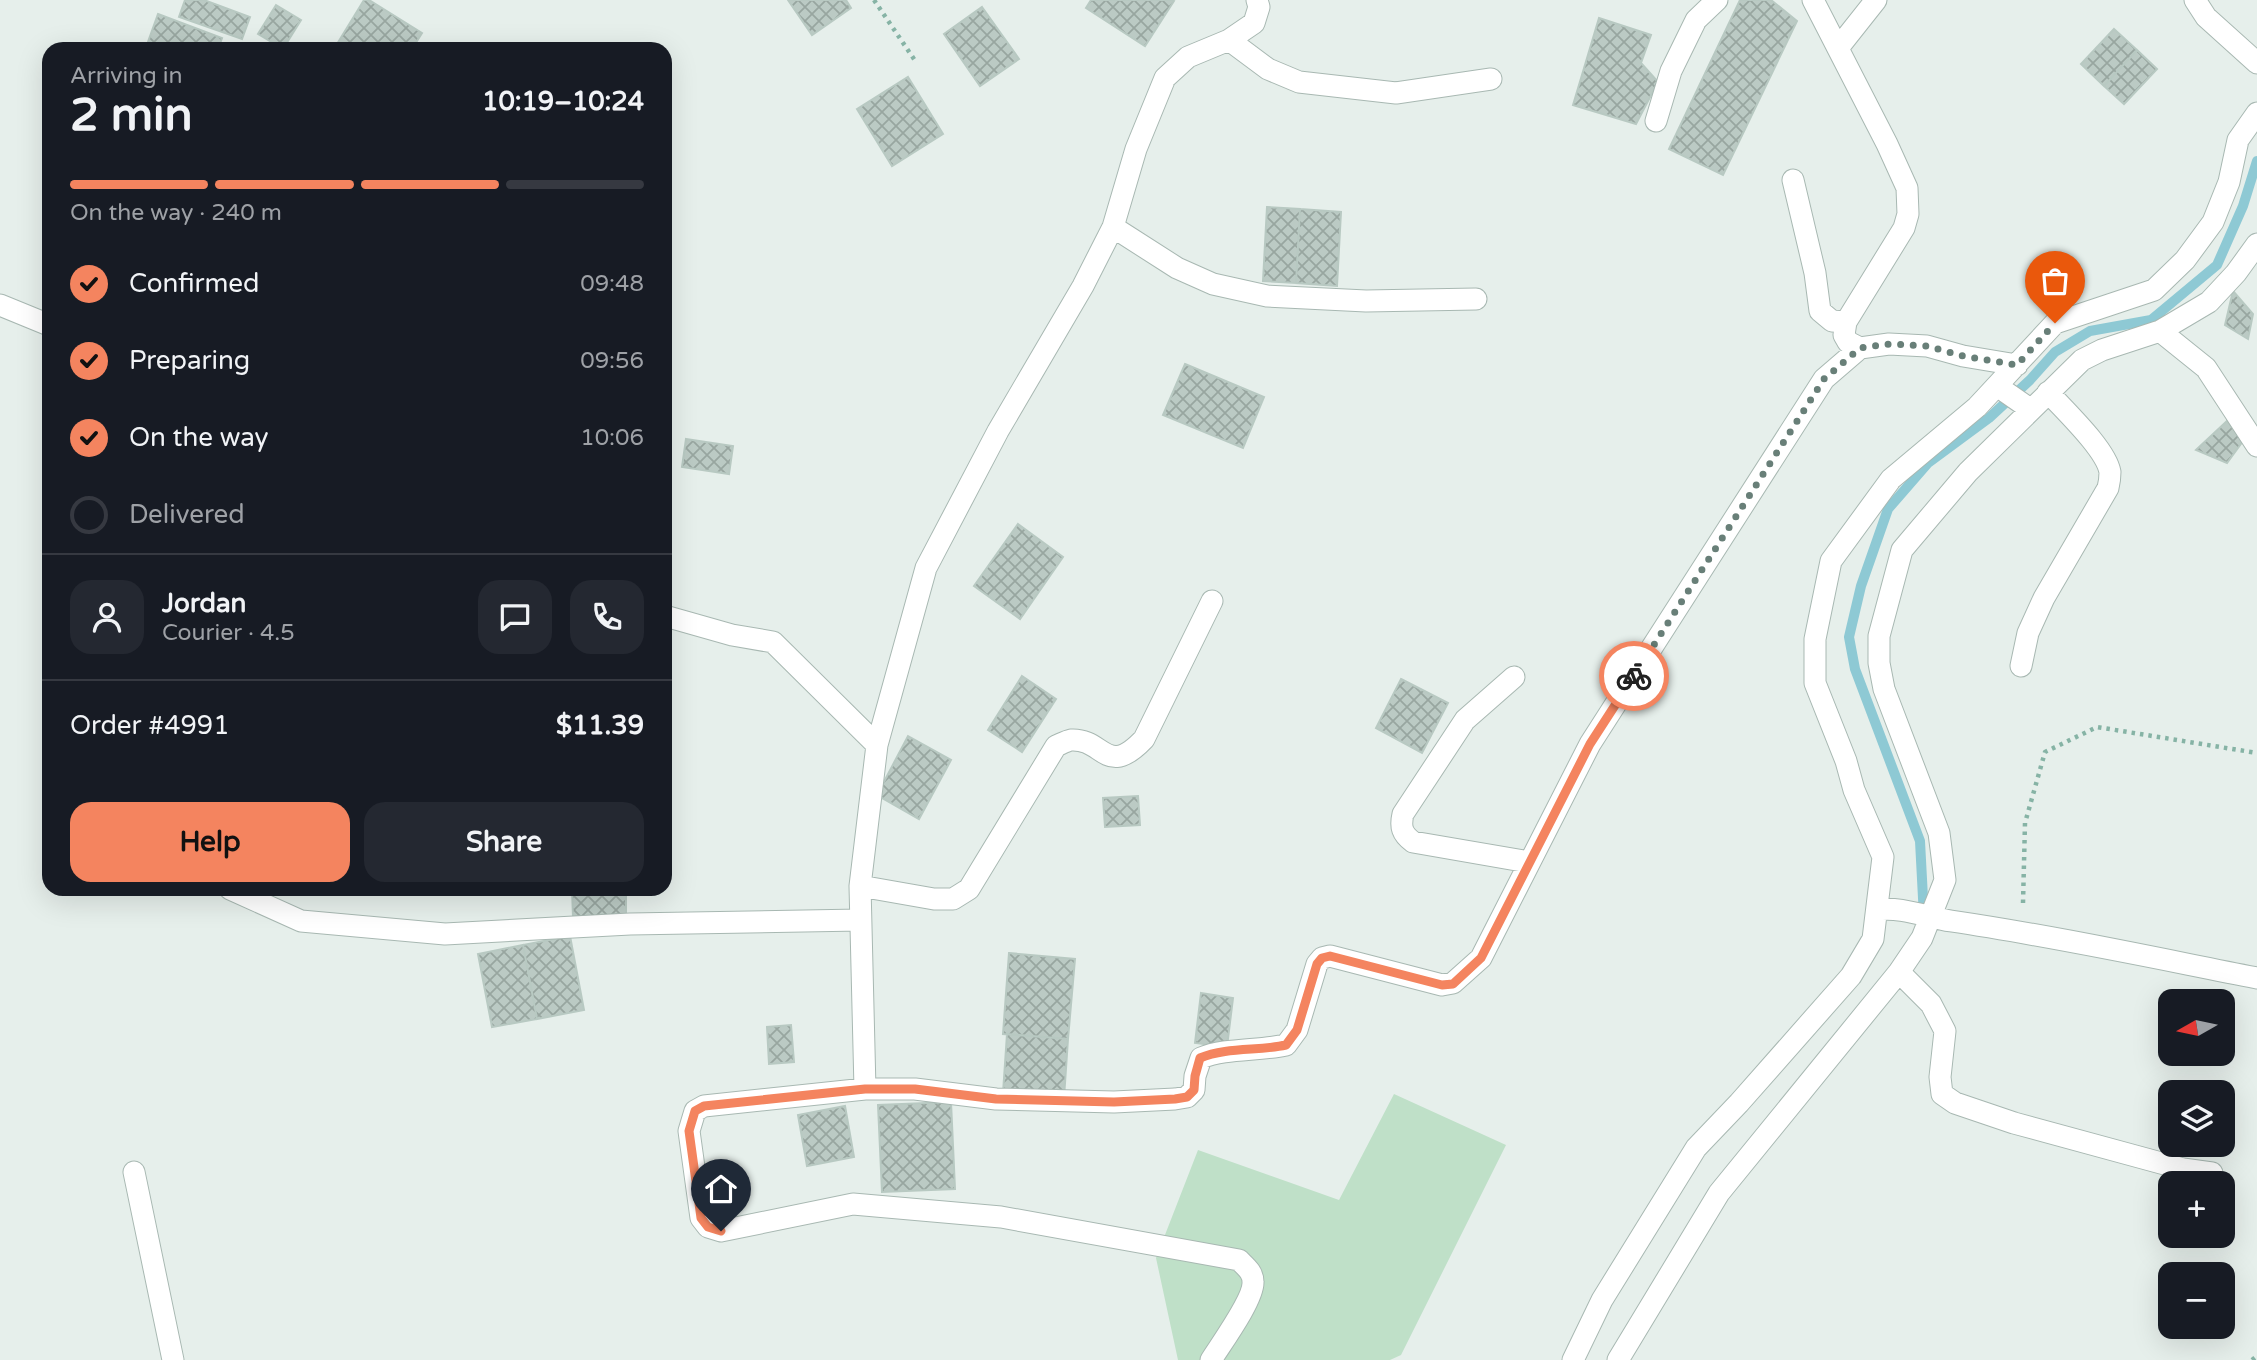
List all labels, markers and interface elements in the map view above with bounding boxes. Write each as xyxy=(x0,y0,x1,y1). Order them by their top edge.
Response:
text: Arriving in xyxy=(70,62,183,90)
text: 10:19–10:24 xyxy=(482,86,644,117)
text: 2 min xyxy=(70,88,193,143)
text: On the way · 240 m xyxy=(70,199,282,227)
pin xyxy=(2025,251,2085,323)
icon: bag xyxy=(2036,262,2074,300)
icon: check xyxy=(70,265,108,303)
text: Confirmed xyxy=(129,268,259,299)
text: 09:48 xyxy=(580,270,644,298)
icon: check xyxy=(70,342,108,380)
text: Preparing xyxy=(129,345,250,376)
text: 09:56 xyxy=(580,347,644,375)
icon: check xyxy=(70,419,108,457)
text: On the way xyxy=(129,422,269,453)
text: 10:06 xyxy=(580,424,644,452)
text: Delivered xyxy=(129,499,245,530)
button: person xyxy=(70,580,144,654)
button: chat xyxy=(478,580,552,654)
button: phone xyxy=(570,580,644,654)
text: Jordan xyxy=(162,588,246,619)
text: Courier · 4.5 xyxy=(162,619,295,647)
courier xyxy=(1599,641,1669,711)
icon: bike xyxy=(1615,657,1653,695)
text: Order #4991 xyxy=(70,710,230,741)
text: $11.39 xyxy=(556,710,644,741)
button: Help xyxy=(70,802,350,882)
button: Share xyxy=(364,802,644,882)
north arrow xyxy=(2158,989,2235,1066)
map controls xyxy=(2158,989,2235,1339)
button: layers xyxy=(2158,1080,2235,1157)
pin xyxy=(691,1159,751,1231)
icon: home xyxy=(702,1170,740,1208)
button: + xyxy=(2158,1171,2235,1248)
button: − xyxy=(2158,1262,2235,1339)

